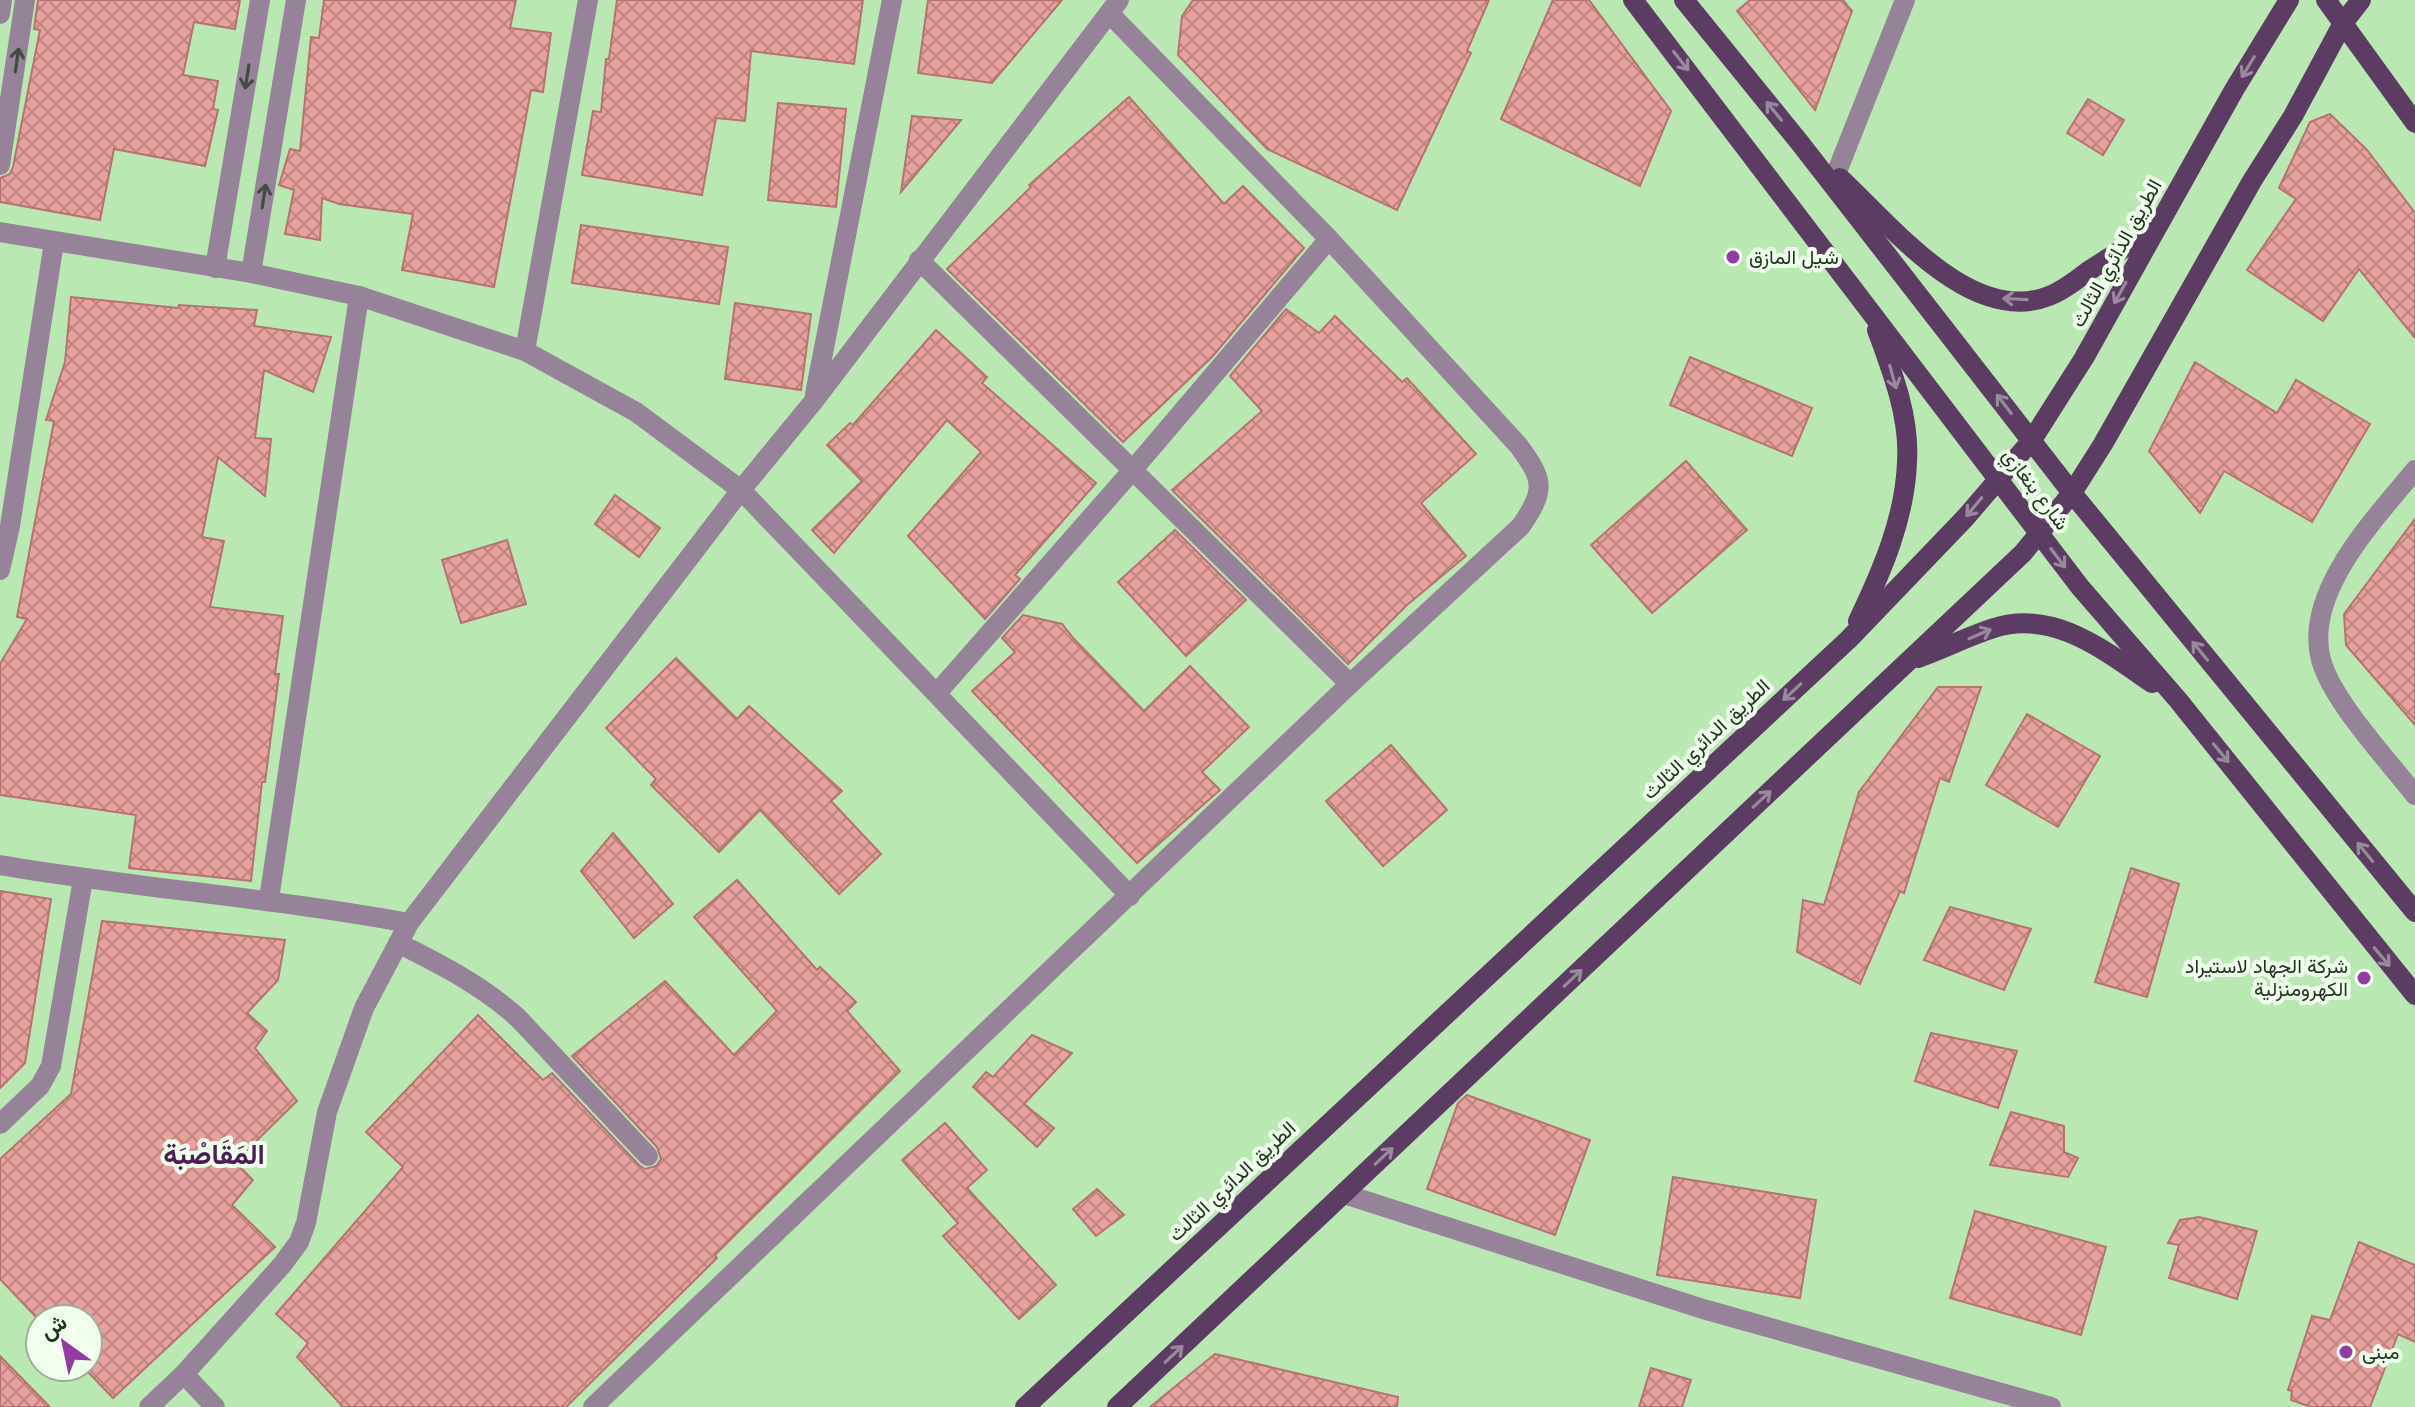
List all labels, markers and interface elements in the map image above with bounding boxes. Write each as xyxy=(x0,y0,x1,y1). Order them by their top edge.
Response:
one-way arrow xyxy=(10,48,25,73)
one-way arrow xyxy=(1672,50,1689,72)
one-way arrow xyxy=(2240,55,2256,78)
one-way arrow xyxy=(238,64,253,89)
one-way arrow xyxy=(1765,101,1783,122)
street label: الطريق الدائري الثالث xyxy=(2064,174,2171,334)
one-way arrow xyxy=(257,184,272,209)
place label: شيل المازق xyxy=(1749,243,1839,271)
marker: شيل المازق xyxy=(1724,248,1742,266)
one-way arrow xyxy=(2112,281,2128,304)
one-way arrow xyxy=(2002,292,2029,307)
one-way arrow xyxy=(1887,364,1901,389)
one-way arrow xyxy=(1995,394,2012,415)
street label: شارع بنغازي xyxy=(1994,442,2076,538)
one-way arrow xyxy=(1965,496,1983,517)
one-way arrow xyxy=(2050,547,2067,568)
one-way arrow xyxy=(1967,626,1992,641)
one-way arrow xyxy=(2191,641,2209,662)
street label: الطريق الدائري الثالث xyxy=(1636,672,1778,808)
one-way arrow xyxy=(1782,682,1802,700)
one-way arrow xyxy=(2212,742,2229,763)
one-way arrow xyxy=(1752,790,1772,809)
one-way arrow xyxy=(2356,842,2374,863)
one-way arrow xyxy=(2373,946,2391,966)
place label: شركة الجهاد لاستيراد الكهرومنزلية xyxy=(2185,952,2348,1003)
one-way arrow xyxy=(1563,969,1582,988)
marker: شركة الجهاد لاستيراد الكهرومنزلية xyxy=(2355,969,2373,987)
street label: الطريق الدائري الثالث xyxy=(1162,1114,1304,1250)
district label: المَقَاصْبَة xyxy=(163,1135,265,1174)
one-way arrow xyxy=(1374,1147,1394,1166)
north arrow xyxy=(24,1303,104,1383)
text: ش xyxy=(34,1306,73,1347)
place label: مبنى xyxy=(2362,1338,2399,1366)
marker: مبنى xyxy=(2337,1343,2355,1361)
one-way arrow xyxy=(1164,1344,1184,1363)

